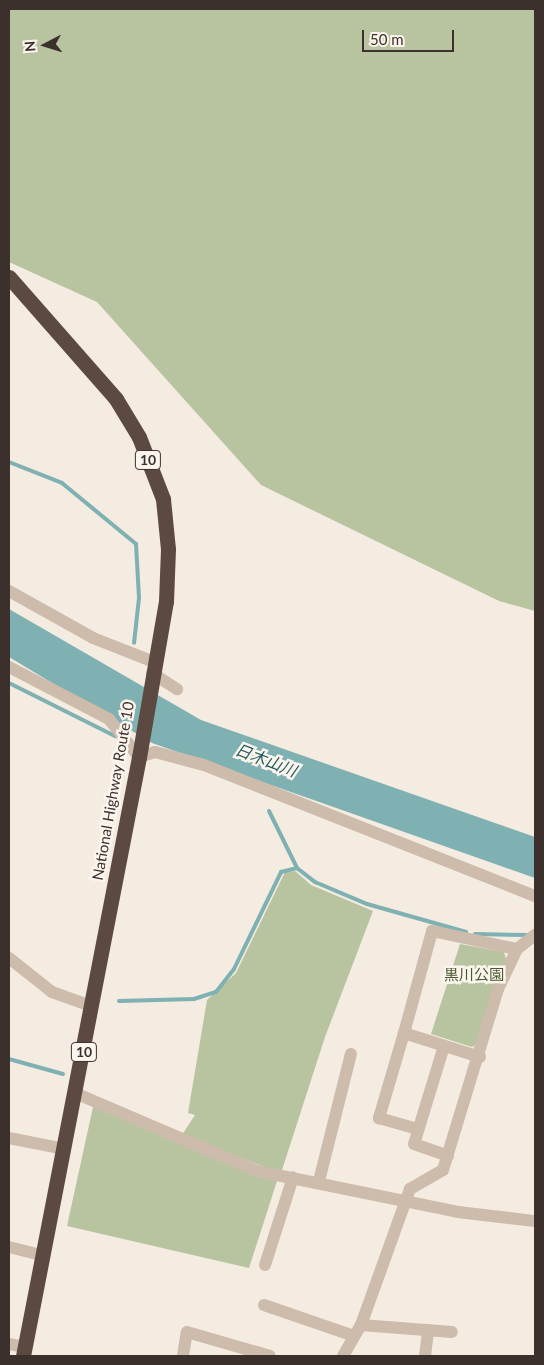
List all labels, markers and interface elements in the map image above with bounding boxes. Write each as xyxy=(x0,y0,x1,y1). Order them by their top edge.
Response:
north arrow xyxy=(20,20,70,70)
scale bar xyxy=(364,20,456,52)
text: 50 m xyxy=(370,30,404,48)
text: N xyxy=(21,40,38,52)
road number: 10 xyxy=(134,448,162,472)
street label: National Highway Route 10 xyxy=(88,700,138,882)
water label: 日木山川 xyxy=(233,740,299,780)
park label: 黒川公園 xyxy=(444,966,504,984)
road number: 10 xyxy=(70,1040,98,1064)

